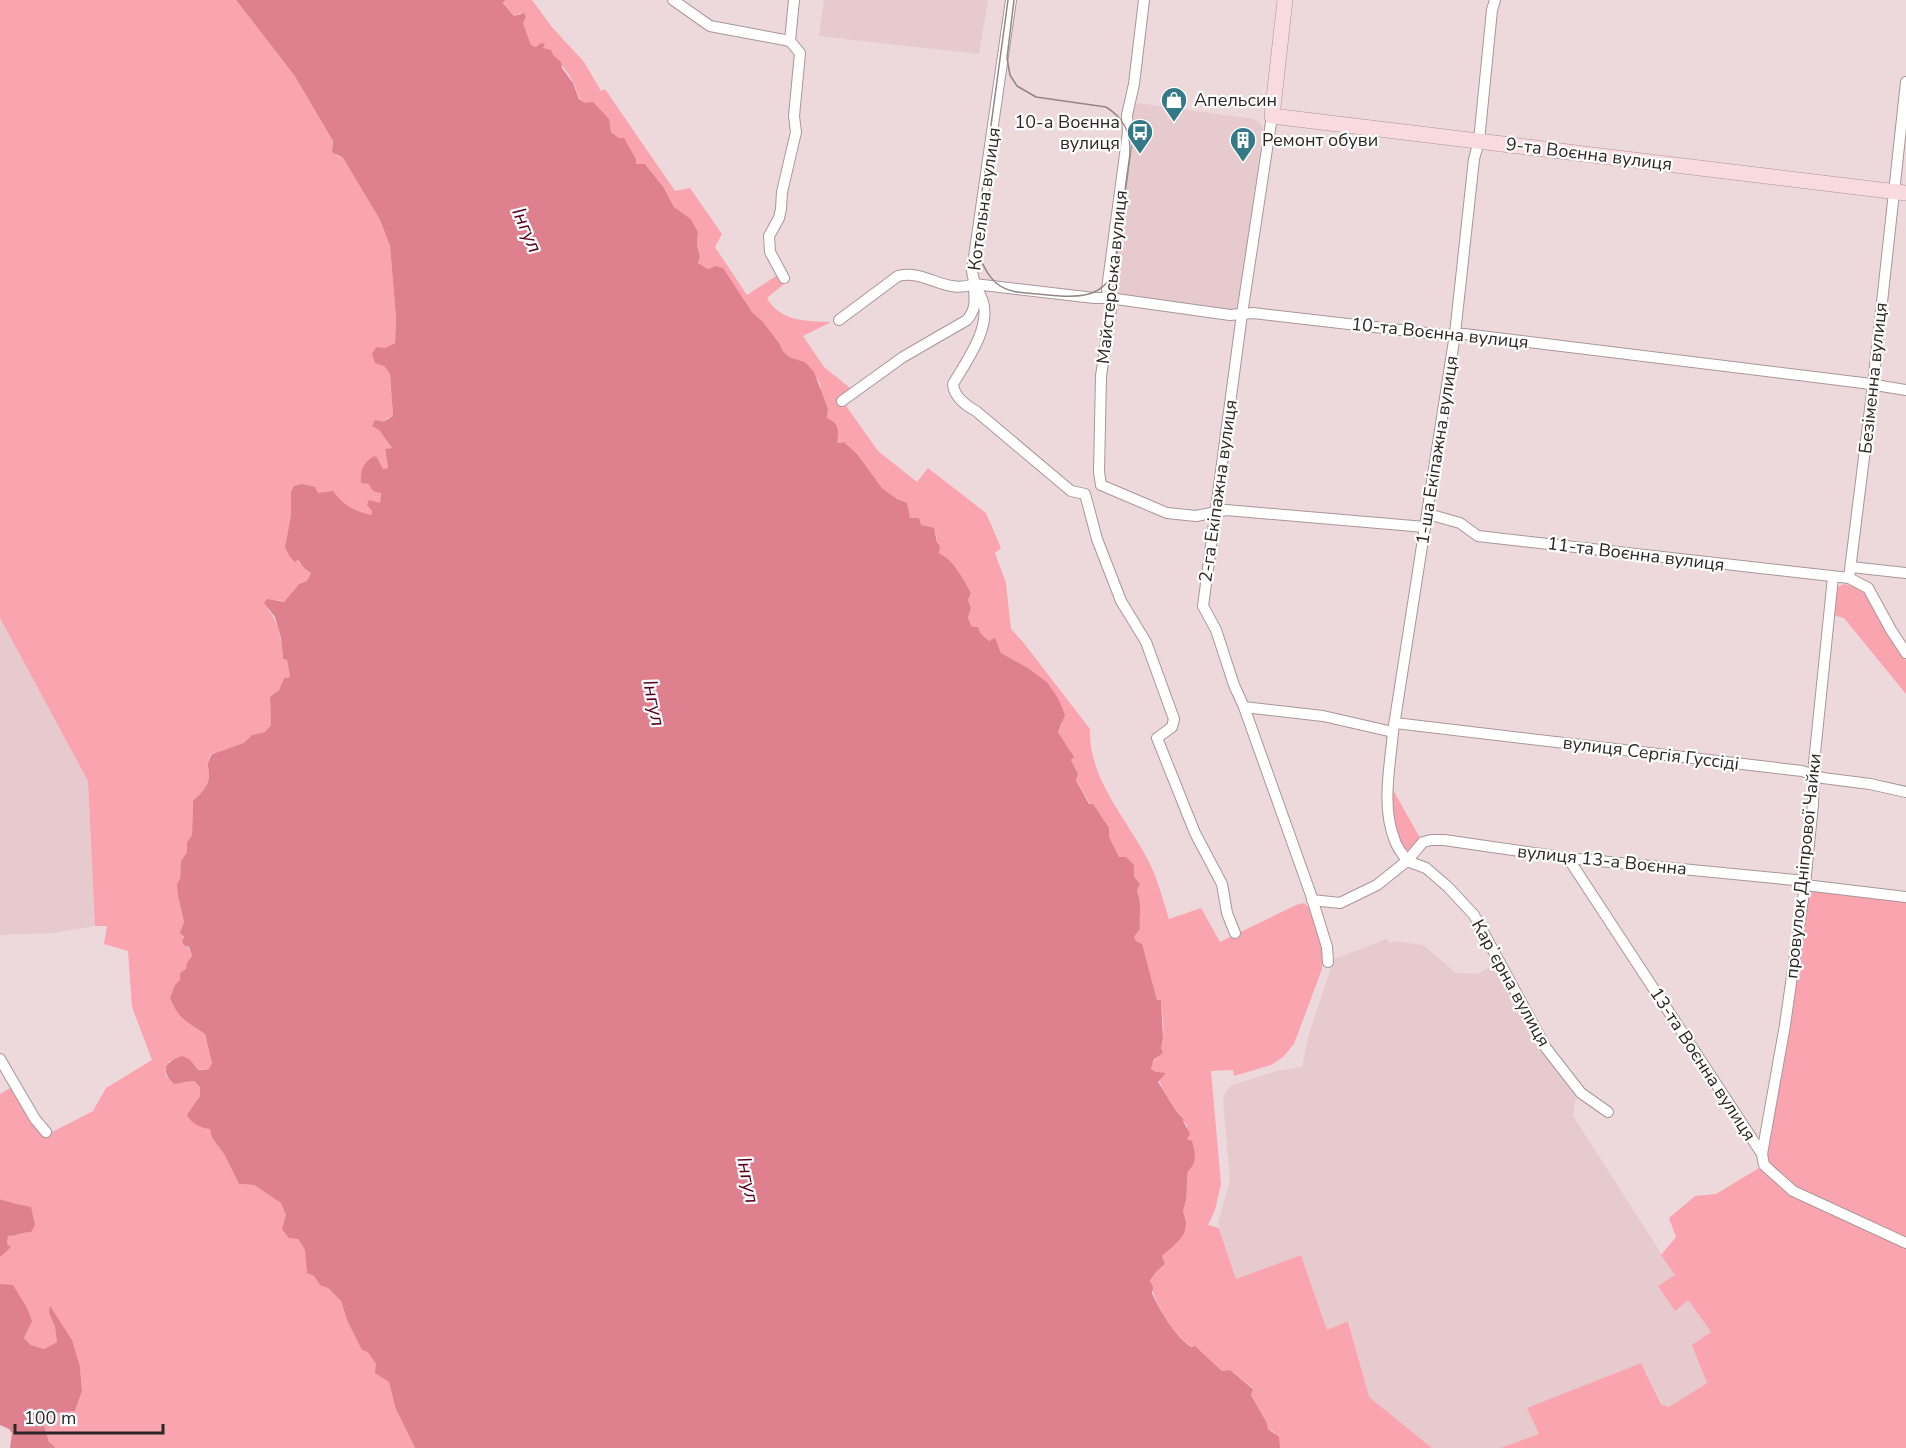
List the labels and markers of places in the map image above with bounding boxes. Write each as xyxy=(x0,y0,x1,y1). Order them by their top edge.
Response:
shop icon: Апельсин xyxy=(1159,85,1189,123)
place label: Апельсин xyxy=(1194,88,1277,112)
place label: 10-а Воєнна вулиця xyxy=(1014,110,1120,155)
bus stop icon: 10-а Воєнна вулиця xyxy=(1125,117,1155,155)
building icon: Ремонт обуви xyxy=(1228,125,1258,163)
place label: Ремонт обуви xyxy=(1262,128,1378,152)

